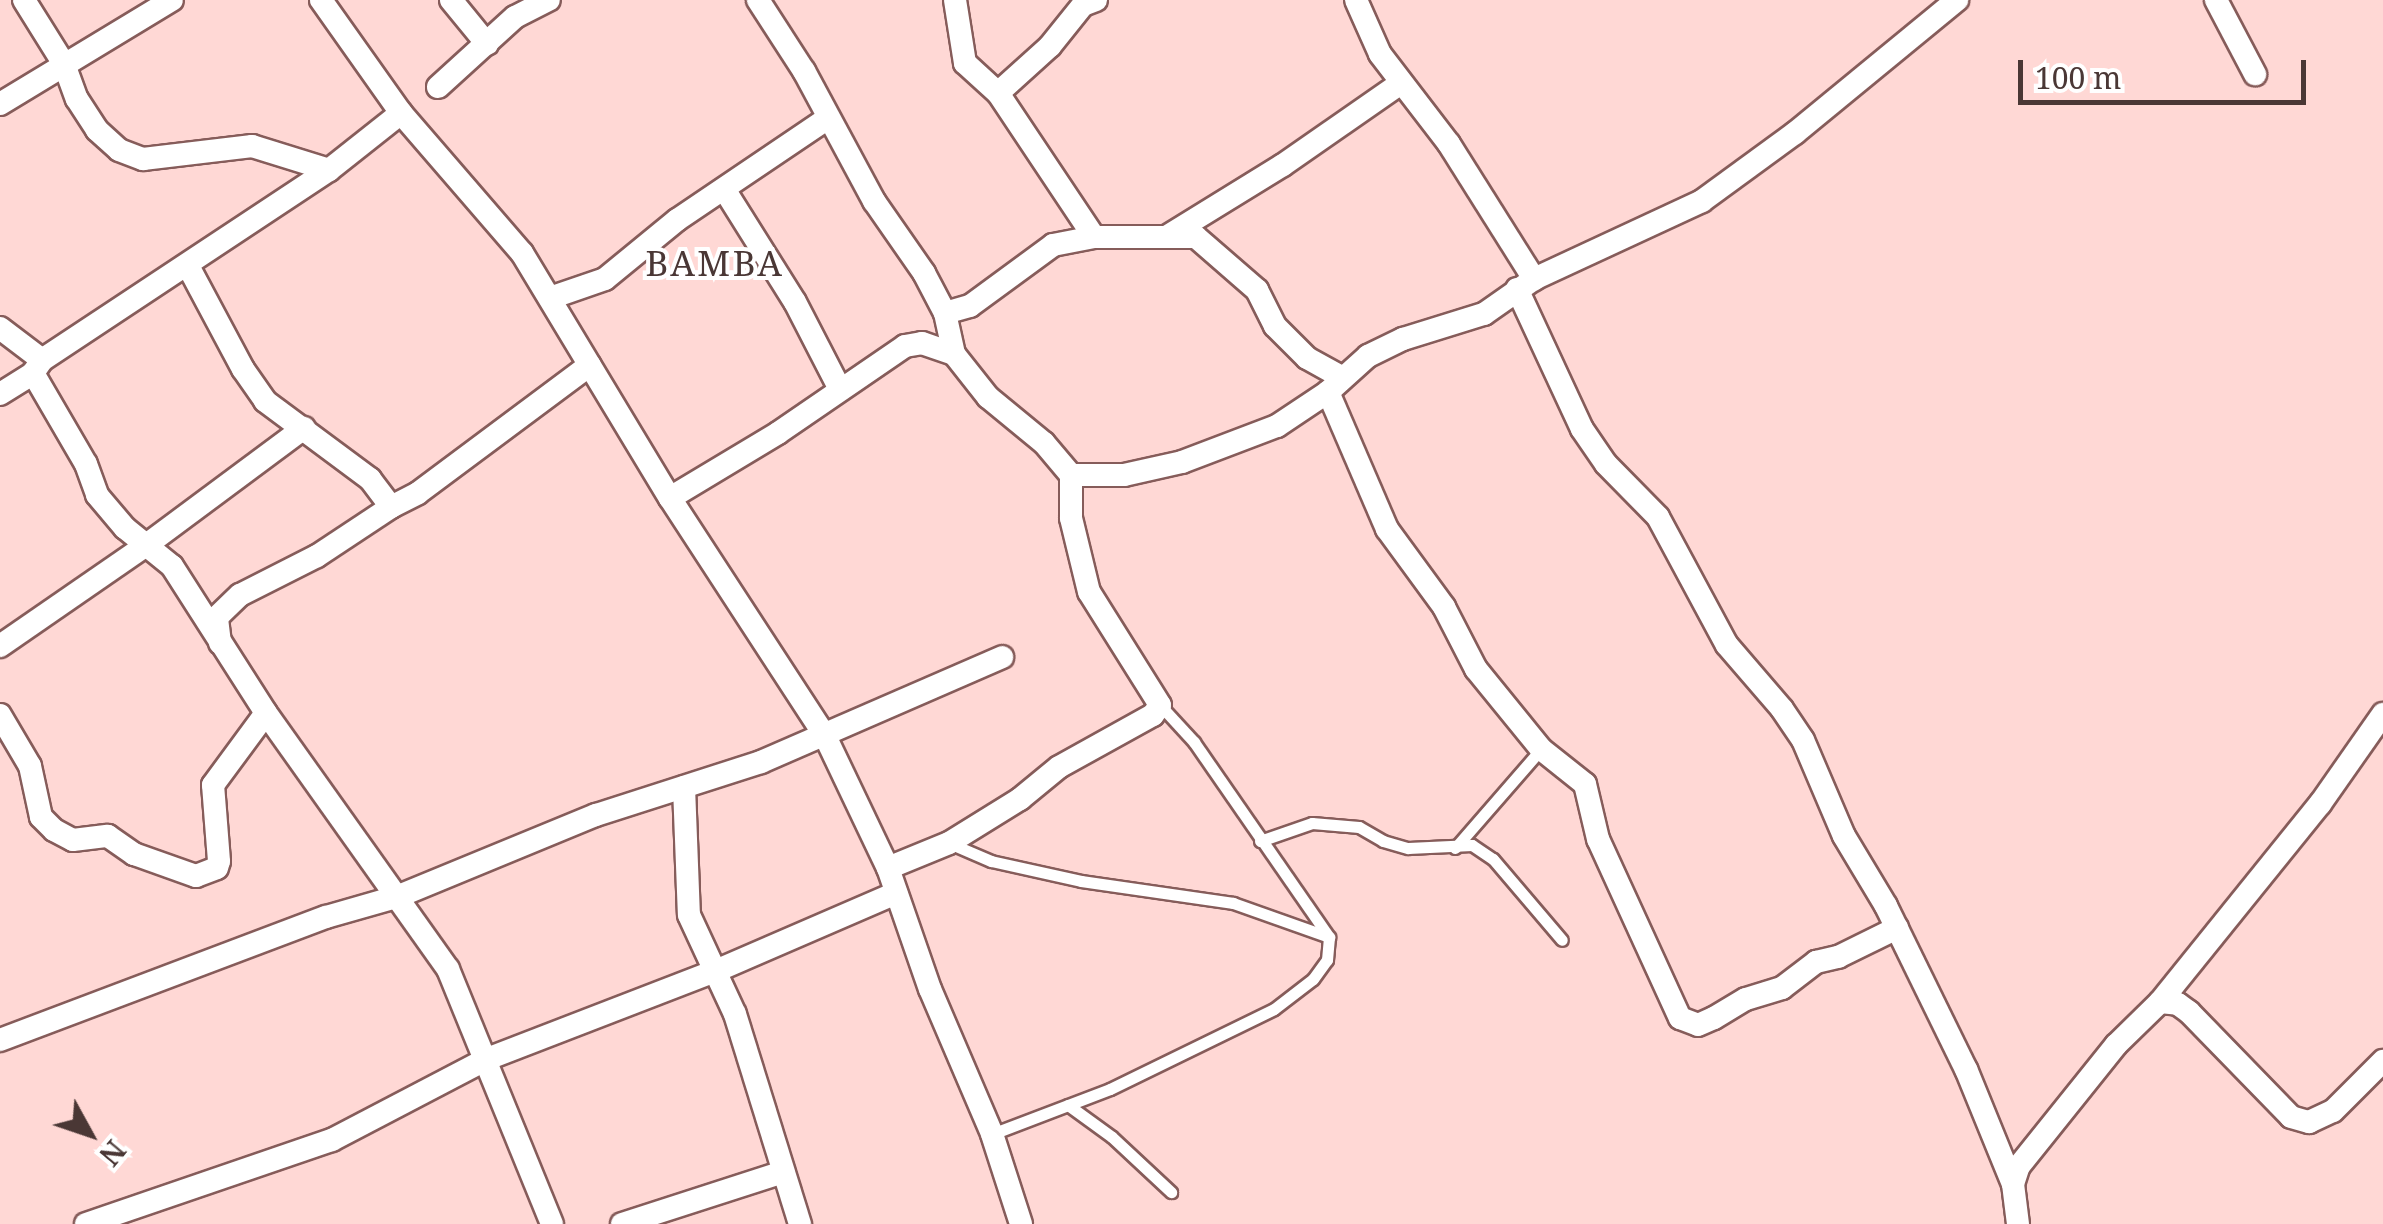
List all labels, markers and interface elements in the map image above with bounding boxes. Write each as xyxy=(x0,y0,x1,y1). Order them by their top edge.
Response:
scale bar xyxy=(2023,40,2310,102)
text: 100 m xyxy=(2035,57,2121,98)
district label: BAMBA xyxy=(645,242,785,284)
north arrow xyxy=(40,1084,140,1184)
text: N xyxy=(91,1133,135,1174)

